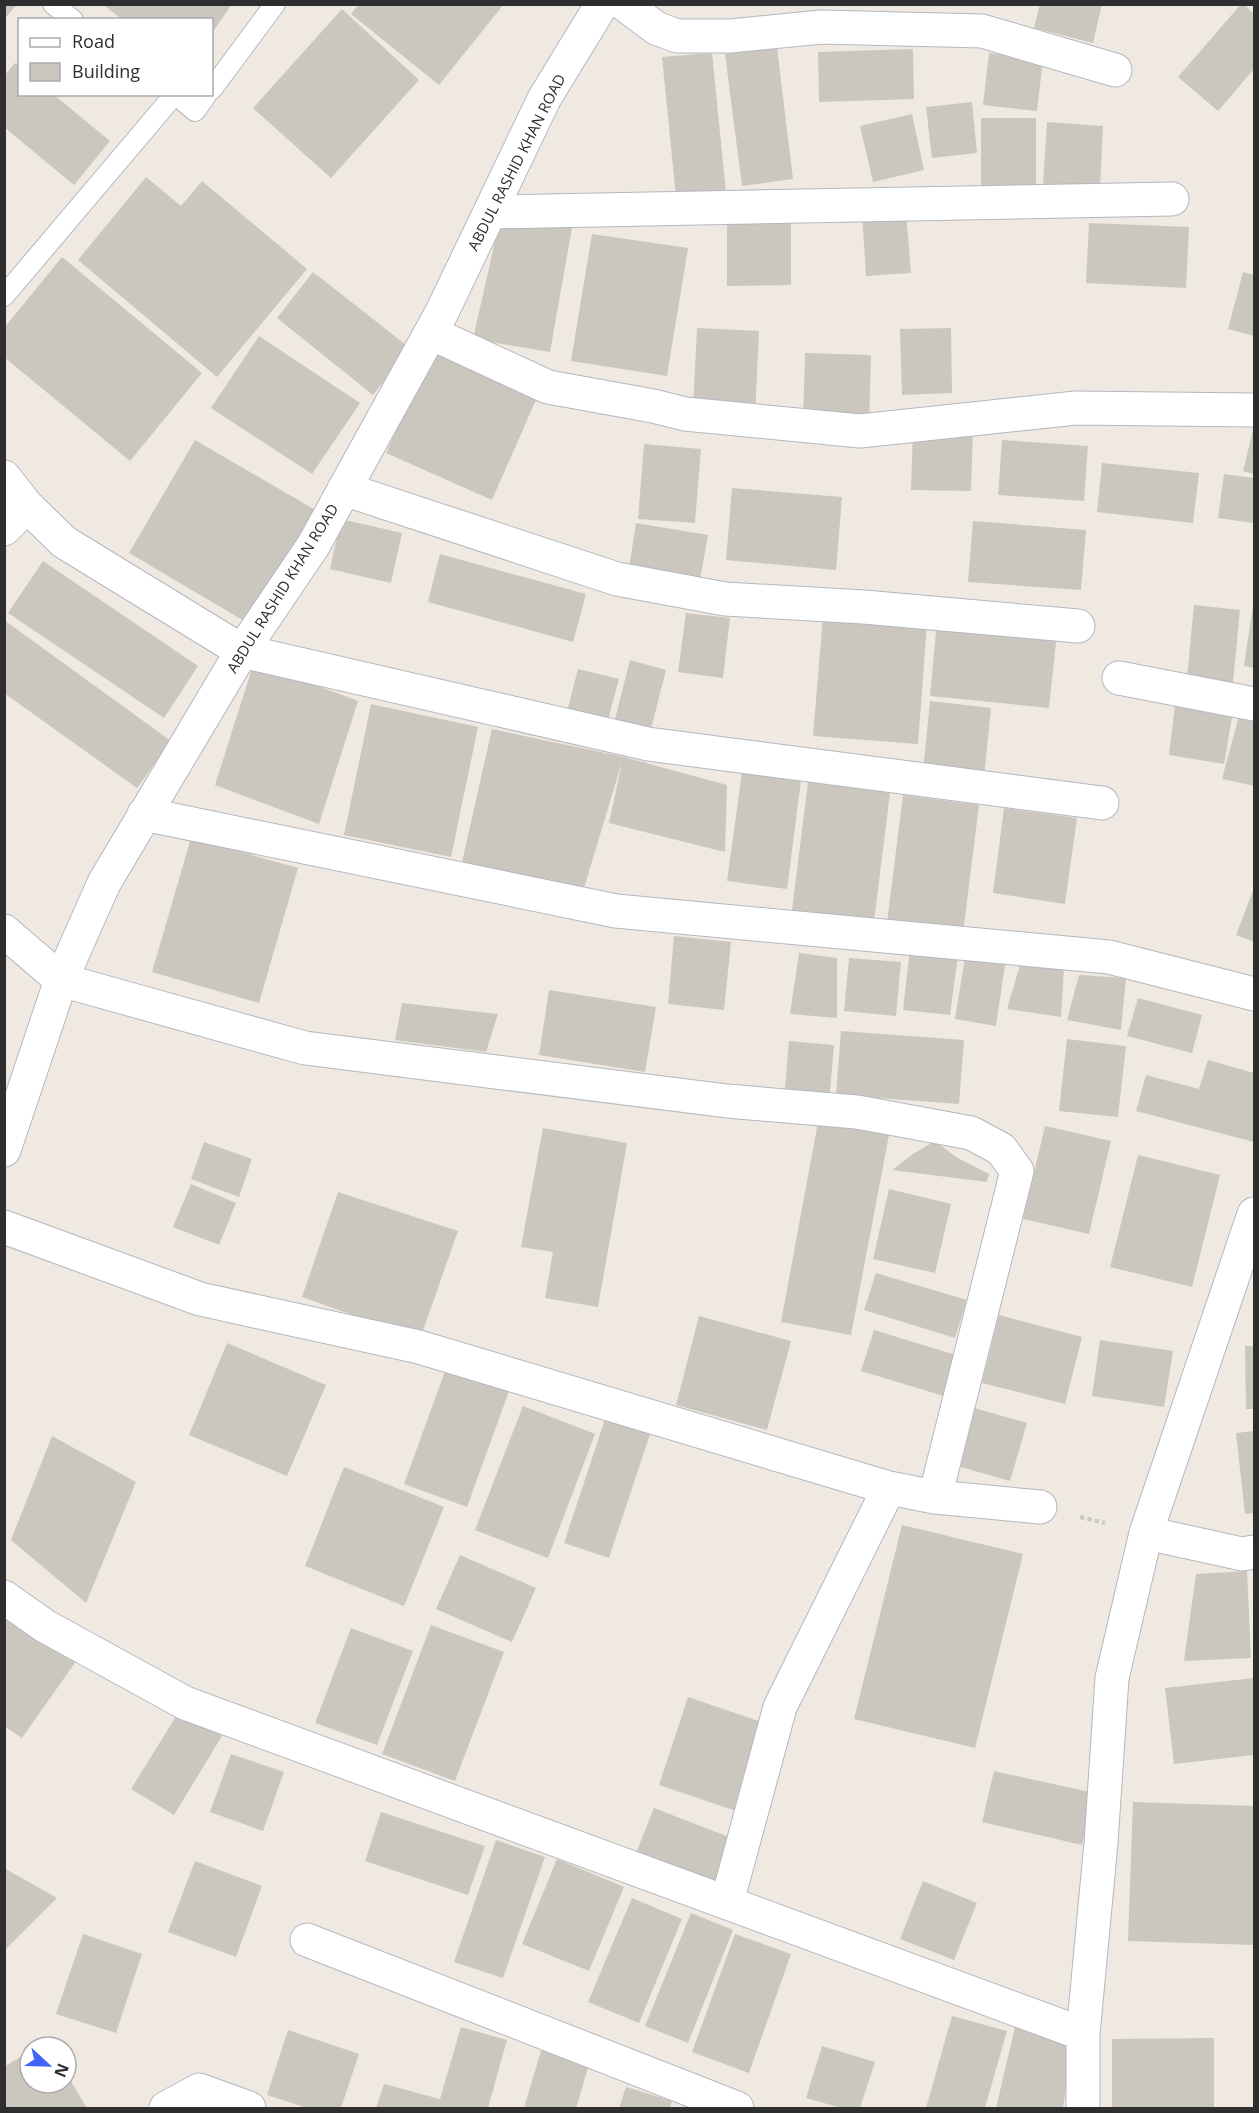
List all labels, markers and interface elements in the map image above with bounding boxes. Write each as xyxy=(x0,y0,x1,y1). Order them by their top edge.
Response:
legend xyxy=(18,18,213,96)
text: Road xyxy=(72,29,115,53)
text: Building xyxy=(72,59,140,83)
street label: ABDUL RASHID KHAN ROAD xyxy=(463,70,569,254)
street label: ABDUL RASHID KHAN ROAD xyxy=(222,500,342,676)
north arrow xyxy=(18,2035,78,2095)
text: N xyxy=(49,2060,75,2081)

